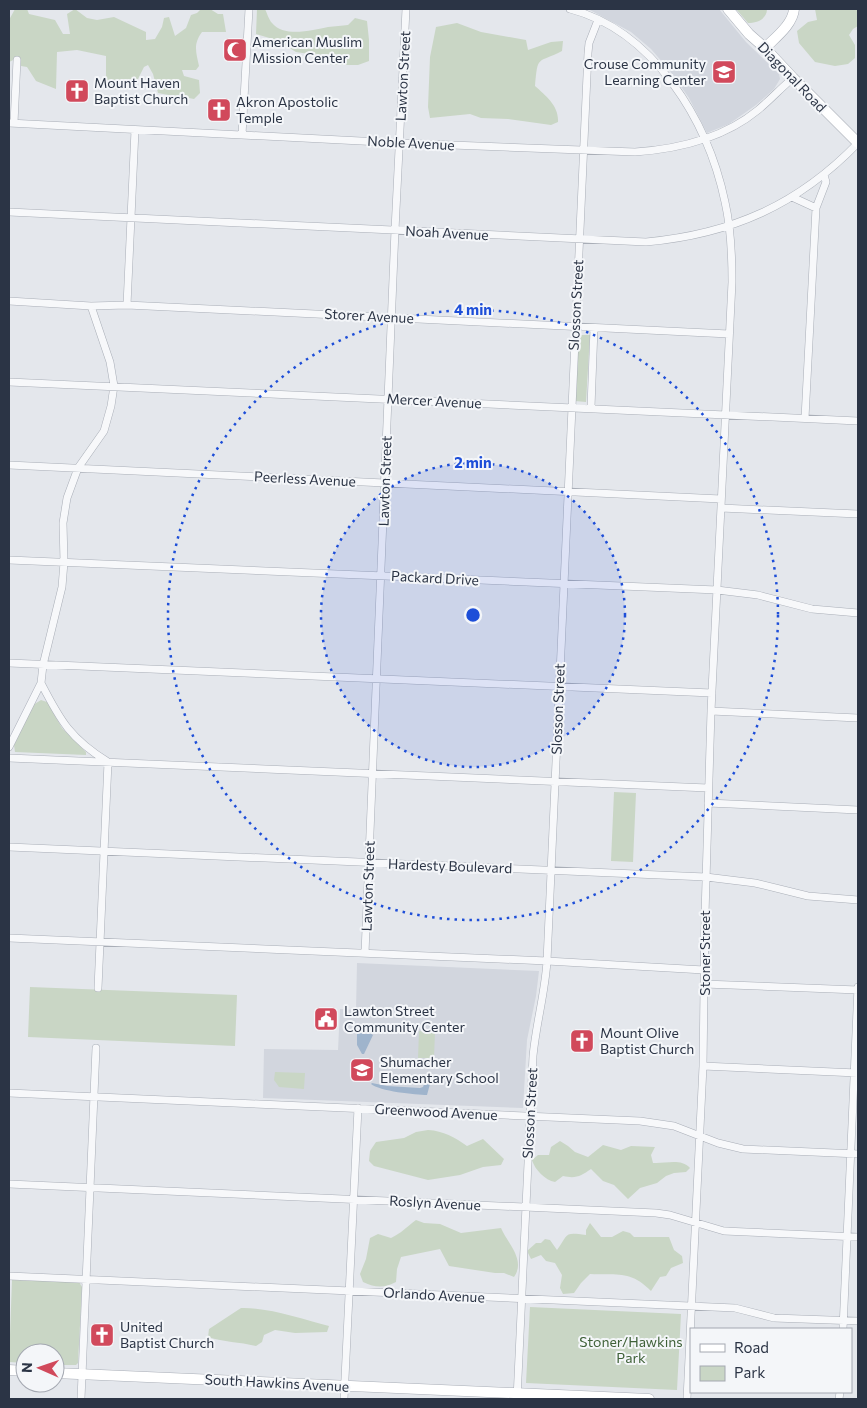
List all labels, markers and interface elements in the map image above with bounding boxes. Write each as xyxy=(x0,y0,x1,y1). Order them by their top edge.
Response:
street label: Lawton Street xyxy=(392,30,413,122)
place label: American Muslim Mission Center xyxy=(252,33,362,66)
mosque icon: American Muslim Mission Center xyxy=(222,37,248,63)
street label: Diagonal Road xyxy=(755,38,830,115)
place label: Crouse Community Learning Center xyxy=(584,55,706,88)
school or university icon: Crouse Community Learning Center xyxy=(711,59,737,85)
place label: Mount Haven Baptist Church xyxy=(94,74,188,107)
church icon: Mount Haven Baptist Church xyxy=(64,78,90,104)
place label: Akron Apostolic Temple xyxy=(236,93,338,126)
church icon: Akron Apostolic Temple xyxy=(206,97,232,123)
street label: Noble Avenue xyxy=(367,132,455,153)
street label: Noah Avenue xyxy=(405,222,489,243)
street label: Slosson Street xyxy=(565,259,586,351)
text: 4 min xyxy=(454,300,492,318)
street label: Storer Avenue xyxy=(324,305,414,326)
street label: Mercer Avenue xyxy=(386,390,482,411)
street label: Lawton Street xyxy=(374,435,395,527)
text: 2 min xyxy=(454,453,492,471)
street label: Peerless Avenue xyxy=(254,467,356,490)
street label: Packard Drive xyxy=(391,567,479,588)
centre of rings xyxy=(464,606,482,624)
street label: Slosson Street xyxy=(547,663,568,755)
street label: Lawton Street xyxy=(357,840,378,932)
street label: Hardesty Boulevard xyxy=(388,855,512,876)
street label: Stoner Street xyxy=(696,910,713,996)
place label: Lawton Street Community Center xyxy=(344,1002,466,1035)
public building icon: Lawton Street Community Center xyxy=(313,1006,339,1032)
place label: Mount Olive Baptist Church xyxy=(600,1024,694,1057)
church icon: Mount Olive Baptist Church xyxy=(569,1028,595,1054)
place label: Shumacher Elementary School xyxy=(380,1053,499,1086)
school or university icon: Shumacher Elementary School xyxy=(349,1057,375,1083)
street label: Slosson Street xyxy=(519,1067,540,1159)
street label: Greenwood Avenue xyxy=(374,1100,498,1123)
street label: Roslyn Avenue xyxy=(389,1192,481,1213)
street label: Orlando Avenue xyxy=(383,1283,485,1306)
place label: United Baptist Church xyxy=(120,1318,214,1351)
church icon: United Baptist Church xyxy=(89,1322,115,1348)
legend xyxy=(690,1328,852,1393)
park label: Stoner/Hawkins Park xyxy=(579,1333,683,1366)
text: Road xyxy=(734,1338,769,1356)
north arrow xyxy=(15,1343,65,1393)
text: N xyxy=(18,1362,35,1373)
text: Park xyxy=(734,1363,765,1381)
street label: South Hawkins Avenue xyxy=(204,1370,350,1395)

